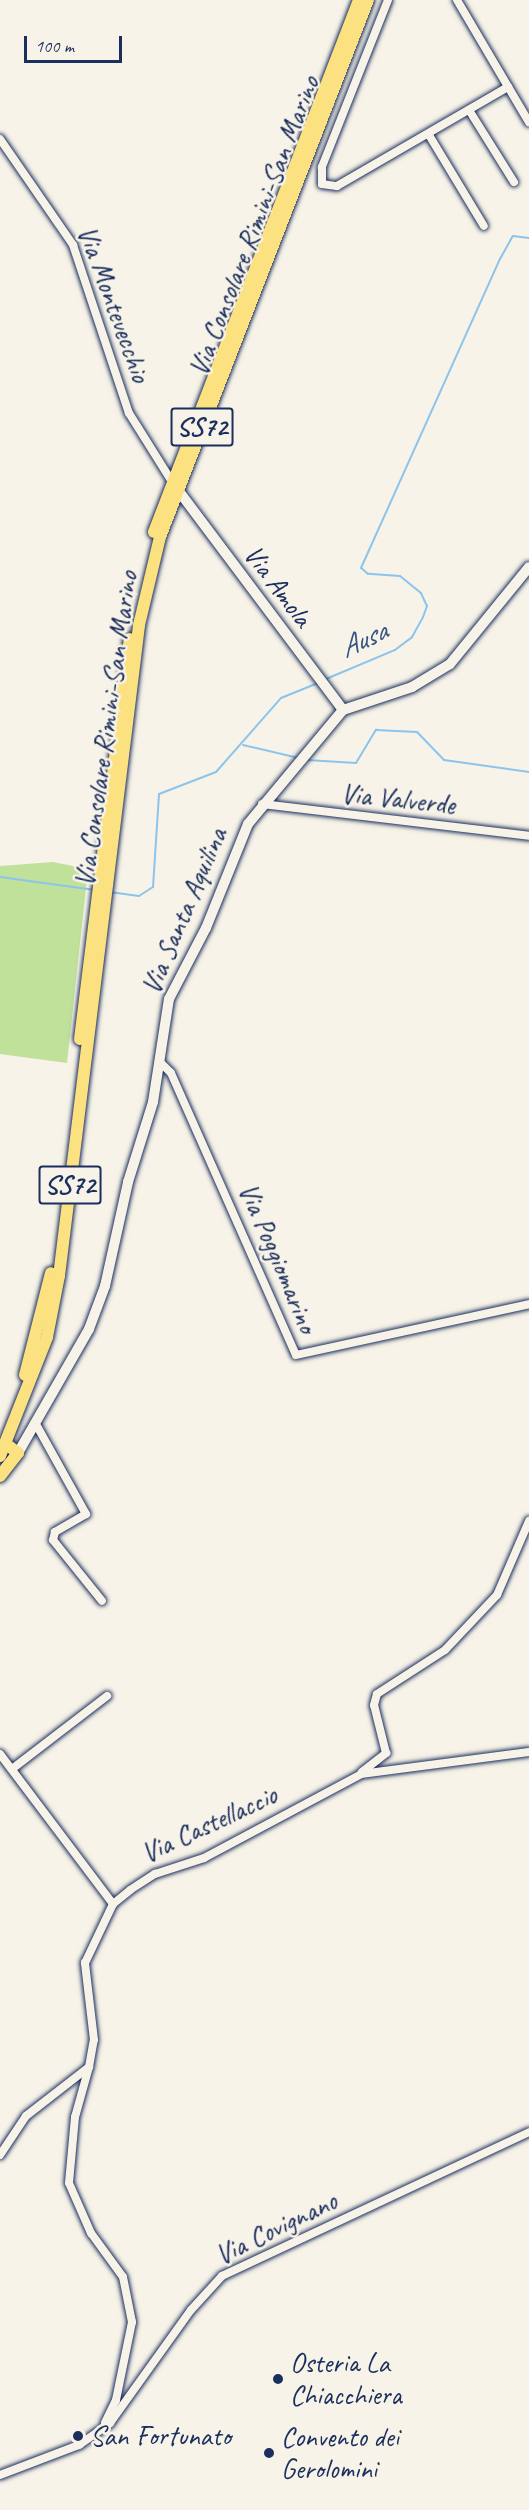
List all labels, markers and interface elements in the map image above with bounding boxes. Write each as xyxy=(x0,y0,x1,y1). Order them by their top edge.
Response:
scale bar xyxy=(27,24,124,62)
text: 100 m xyxy=(35,35,74,57)
street label: Via Consolare Rimini-San Marino xyxy=(181,72,327,380)
street label: Via Montevecchio xyxy=(70,221,158,387)
road number: SS72 xyxy=(170,403,234,451)
street label: Via Amola xyxy=(237,539,319,633)
street label: Via Consolare Rimini-San Marino xyxy=(67,569,145,889)
water label: Ausa xyxy=(334,613,392,665)
street label: Via Valverde xyxy=(339,776,457,822)
street label: Via Santa Aquilina xyxy=(134,823,234,999)
road number: SS72 xyxy=(38,1161,101,1209)
street label: Via Poggiomarino xyxy=(231,1178,325,1338)
street label: Via Castellaccio xyxy=(135,1778,283,1870)
street label: Via Covignano xyxy=(210,2184,342,2272)
place label: Osteria La Chiacchiera xyxy=(290,2346,402,2412)
marker: Osteria La Chiacchiera xyxy=(271,2372,285,2386)
place label: San Fortunato xyxy=(90,2419,230,2453)
place label: Convento dei Gerolomini xyxy=(281,2420,399,2486)
marker: San Fortunato xyxy=(71,2429,85,2443)
marker: Convento dei Gerolomini xyxy=(262,2446,276,2460)

